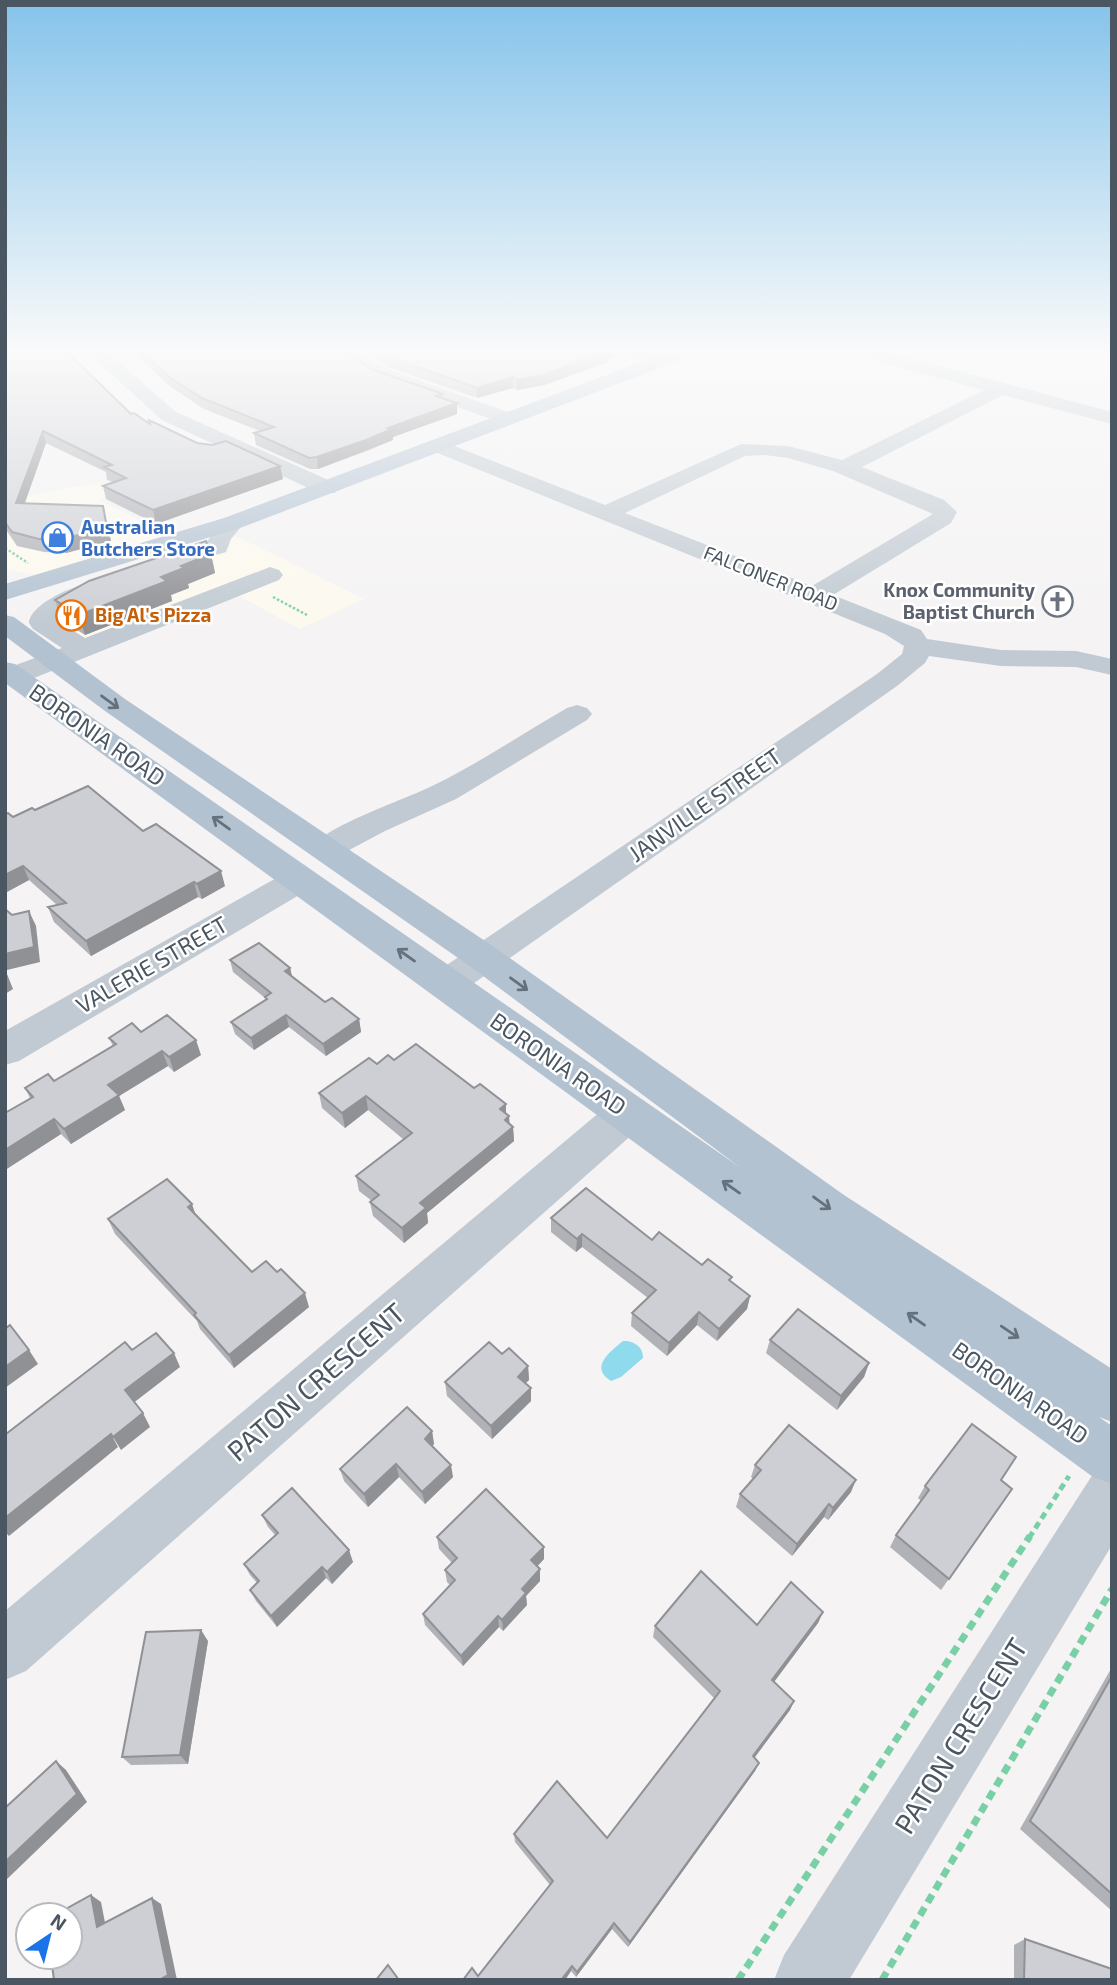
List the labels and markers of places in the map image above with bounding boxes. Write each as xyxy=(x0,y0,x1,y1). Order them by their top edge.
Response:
place label: Australian Butchers Store xyxy=(81,515,215,560)
shop icon: Australian Butchers Store xyxy=(41,521,75,555)
place label: Knox Community Baptist Church xyxy=(883,578,1035,623)
church icon: Knox Community Baptist Church xyxy=(1041,584,1075,618)
restaurant icon: Big Al's Pizza xyxy=(55,598,89,632)
place label: Big Al's Pizza xyxy=(95,603,211,626)

